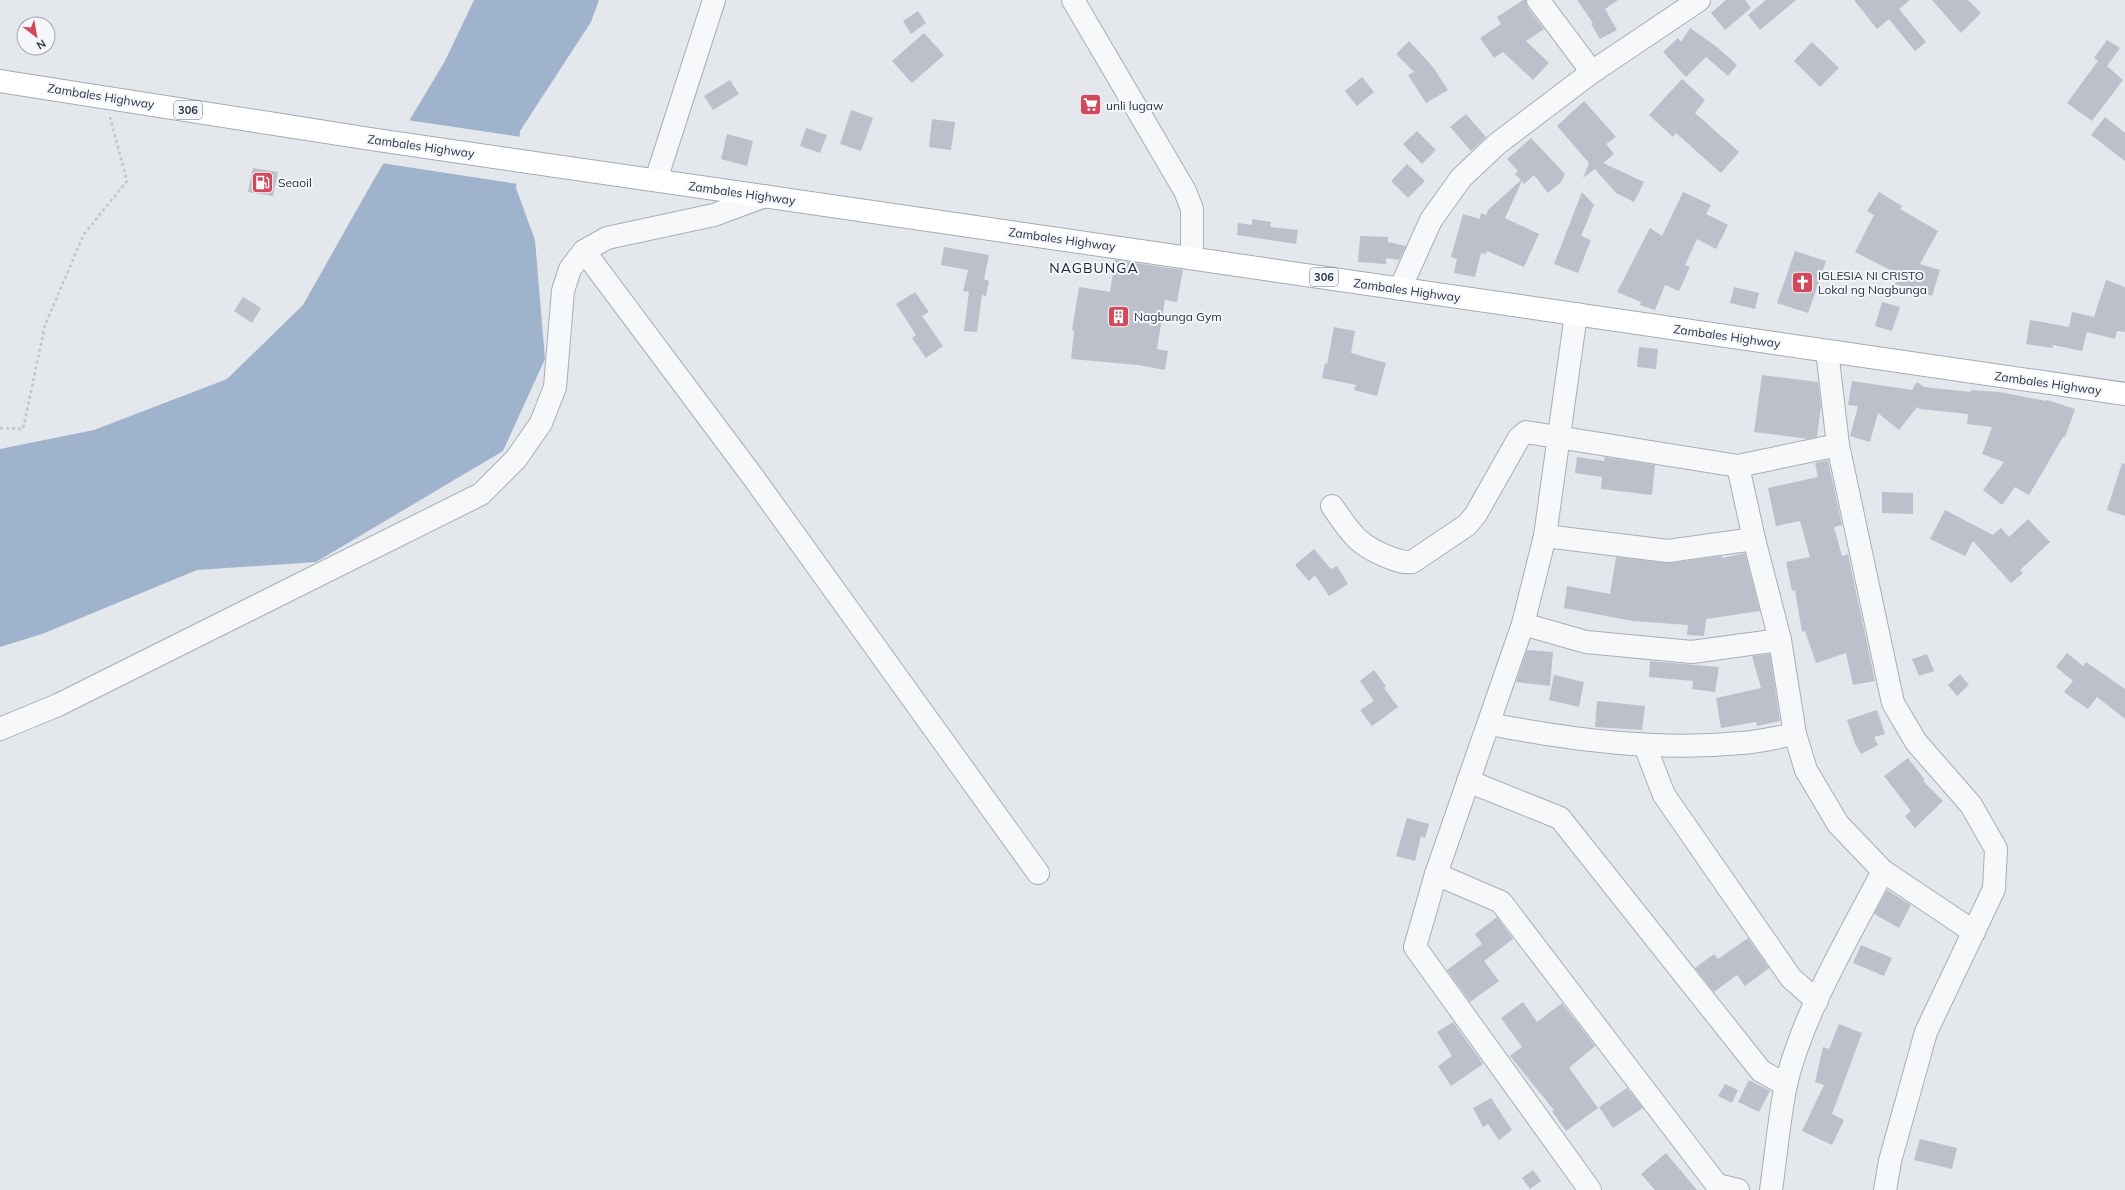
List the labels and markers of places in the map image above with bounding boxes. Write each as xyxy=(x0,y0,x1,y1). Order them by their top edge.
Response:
supermarket icon: unli lugaw xyxy=(1078,92,1104,118)
place label: unli lugaw xyxy=(1106,98,1164,113)
fuel station icon: Seaoil xyxy=(250,169,276,195)
place label: Seaoil xyxy=(278,175,312,190)
place label: IGLESIA NI CRISTO Lokal ng Nagbunga xyxy=(1818,268,1927,297)
church icon: IGLESIA NI CRISTO Lokal ng Nagbunga xyxy=(1789,269,1815,295)
building icon: Nagbunga Gym xyxy=(1105,303,1131,329)
place label: Nagbunga Gym xyxy=(1134,309,1222,324)

